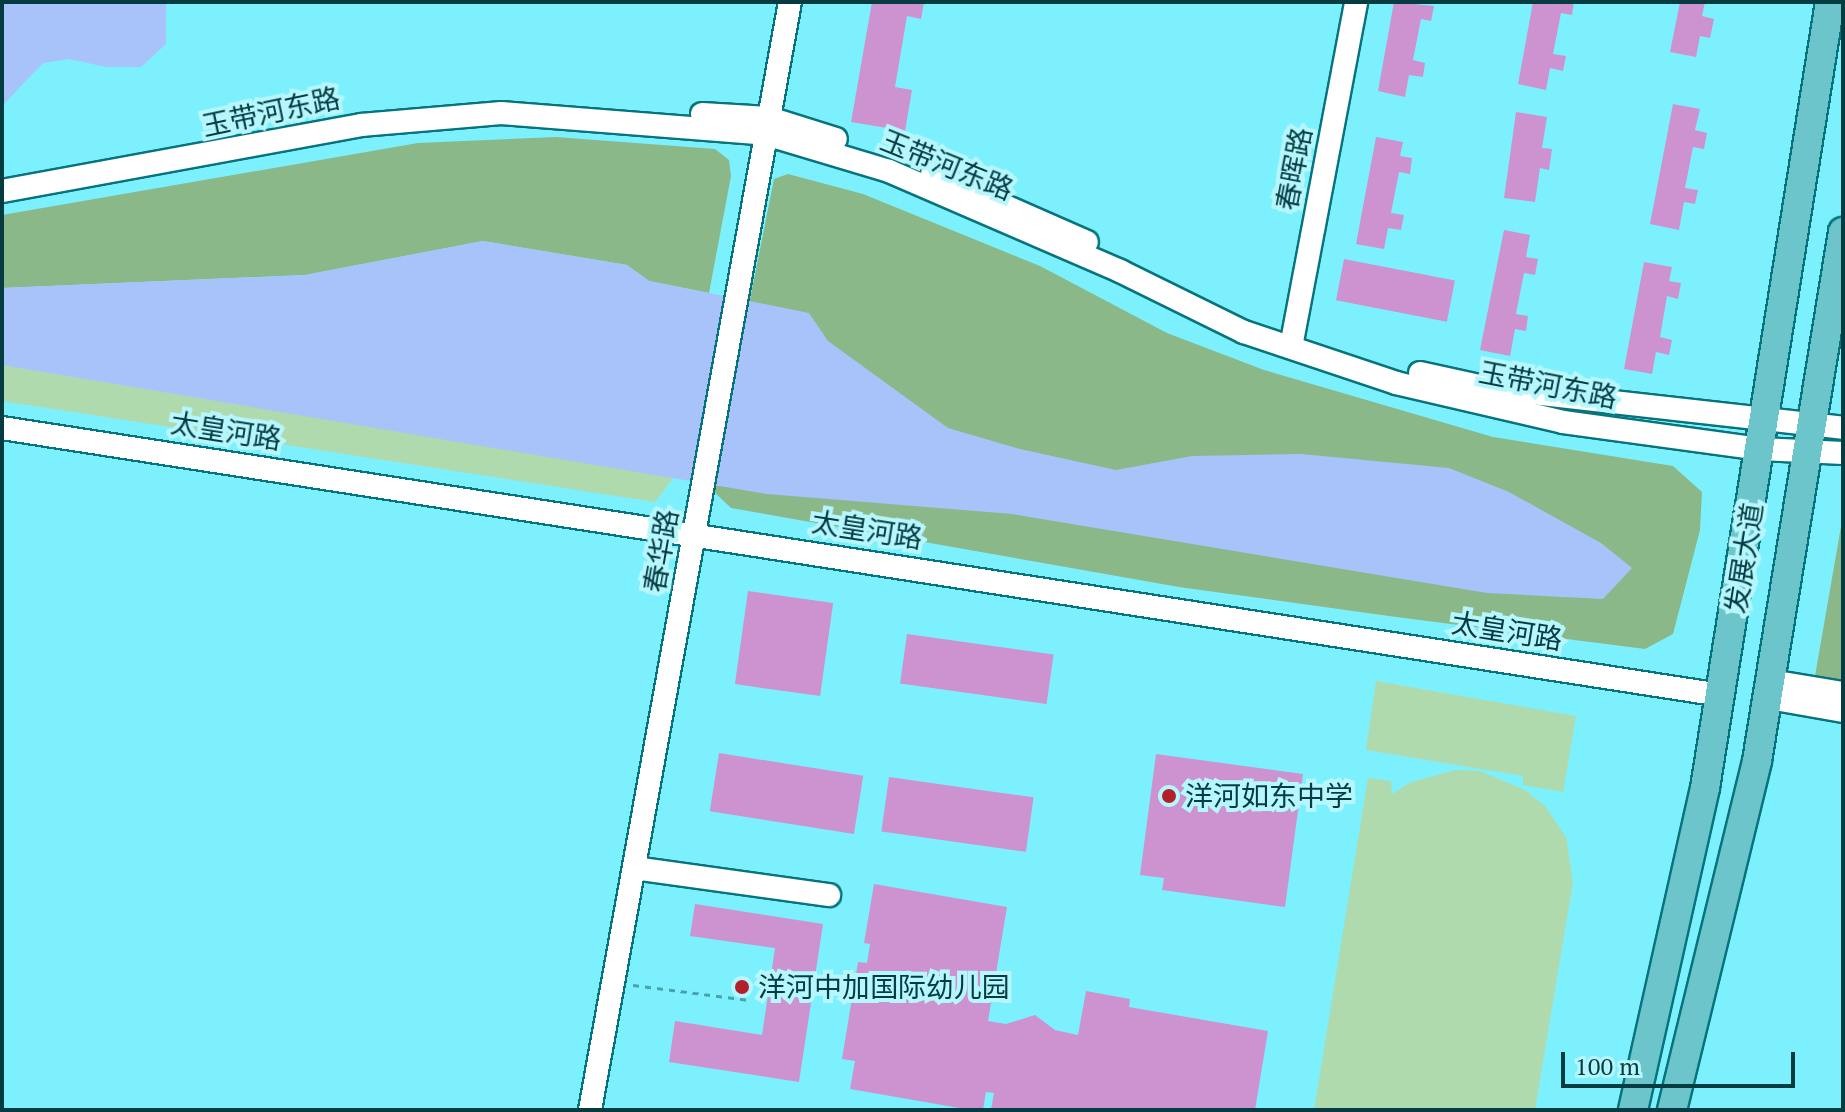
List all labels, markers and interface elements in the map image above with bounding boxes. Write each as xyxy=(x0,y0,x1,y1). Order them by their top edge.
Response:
street label: 玉带河东路 xyxy=(199,81,343,143)
street label: 玉带河东路 xyxy=(876,123,1018,207)
street label: 春晖路 xyxy=(1269,125,1319,213)
street label: 玉带河东路 xyxy=(1476,355,1620,415)
street label: 太皇河路 xyxy=(168,406,284,456)
street label: 发展大道 xyxy=(1719,500,1769,616)
street label: 太皇河路 xyxy=(809,505,925,555)
street label: 春华路 xyxy=(637,507,685,595)
street label: 太皇河路 xyxy=(1449,606,1565,656)
place label: 洋河如东中学 xyxy=(1185,779,1353,813)
marker: 洋河如东中学 xyxy=(1160,787,1178,805)
place label: 洋河中加国际幼儿园 xyxy=(758,970,1010,1004)
marker: 洋河中加国际幼儿园 xyxy=(733,978,751,996)
scale bar xyxy=(1565,1036,1799,1086)
text: 100 m xyxy=(1575,1050,1640,1082)

